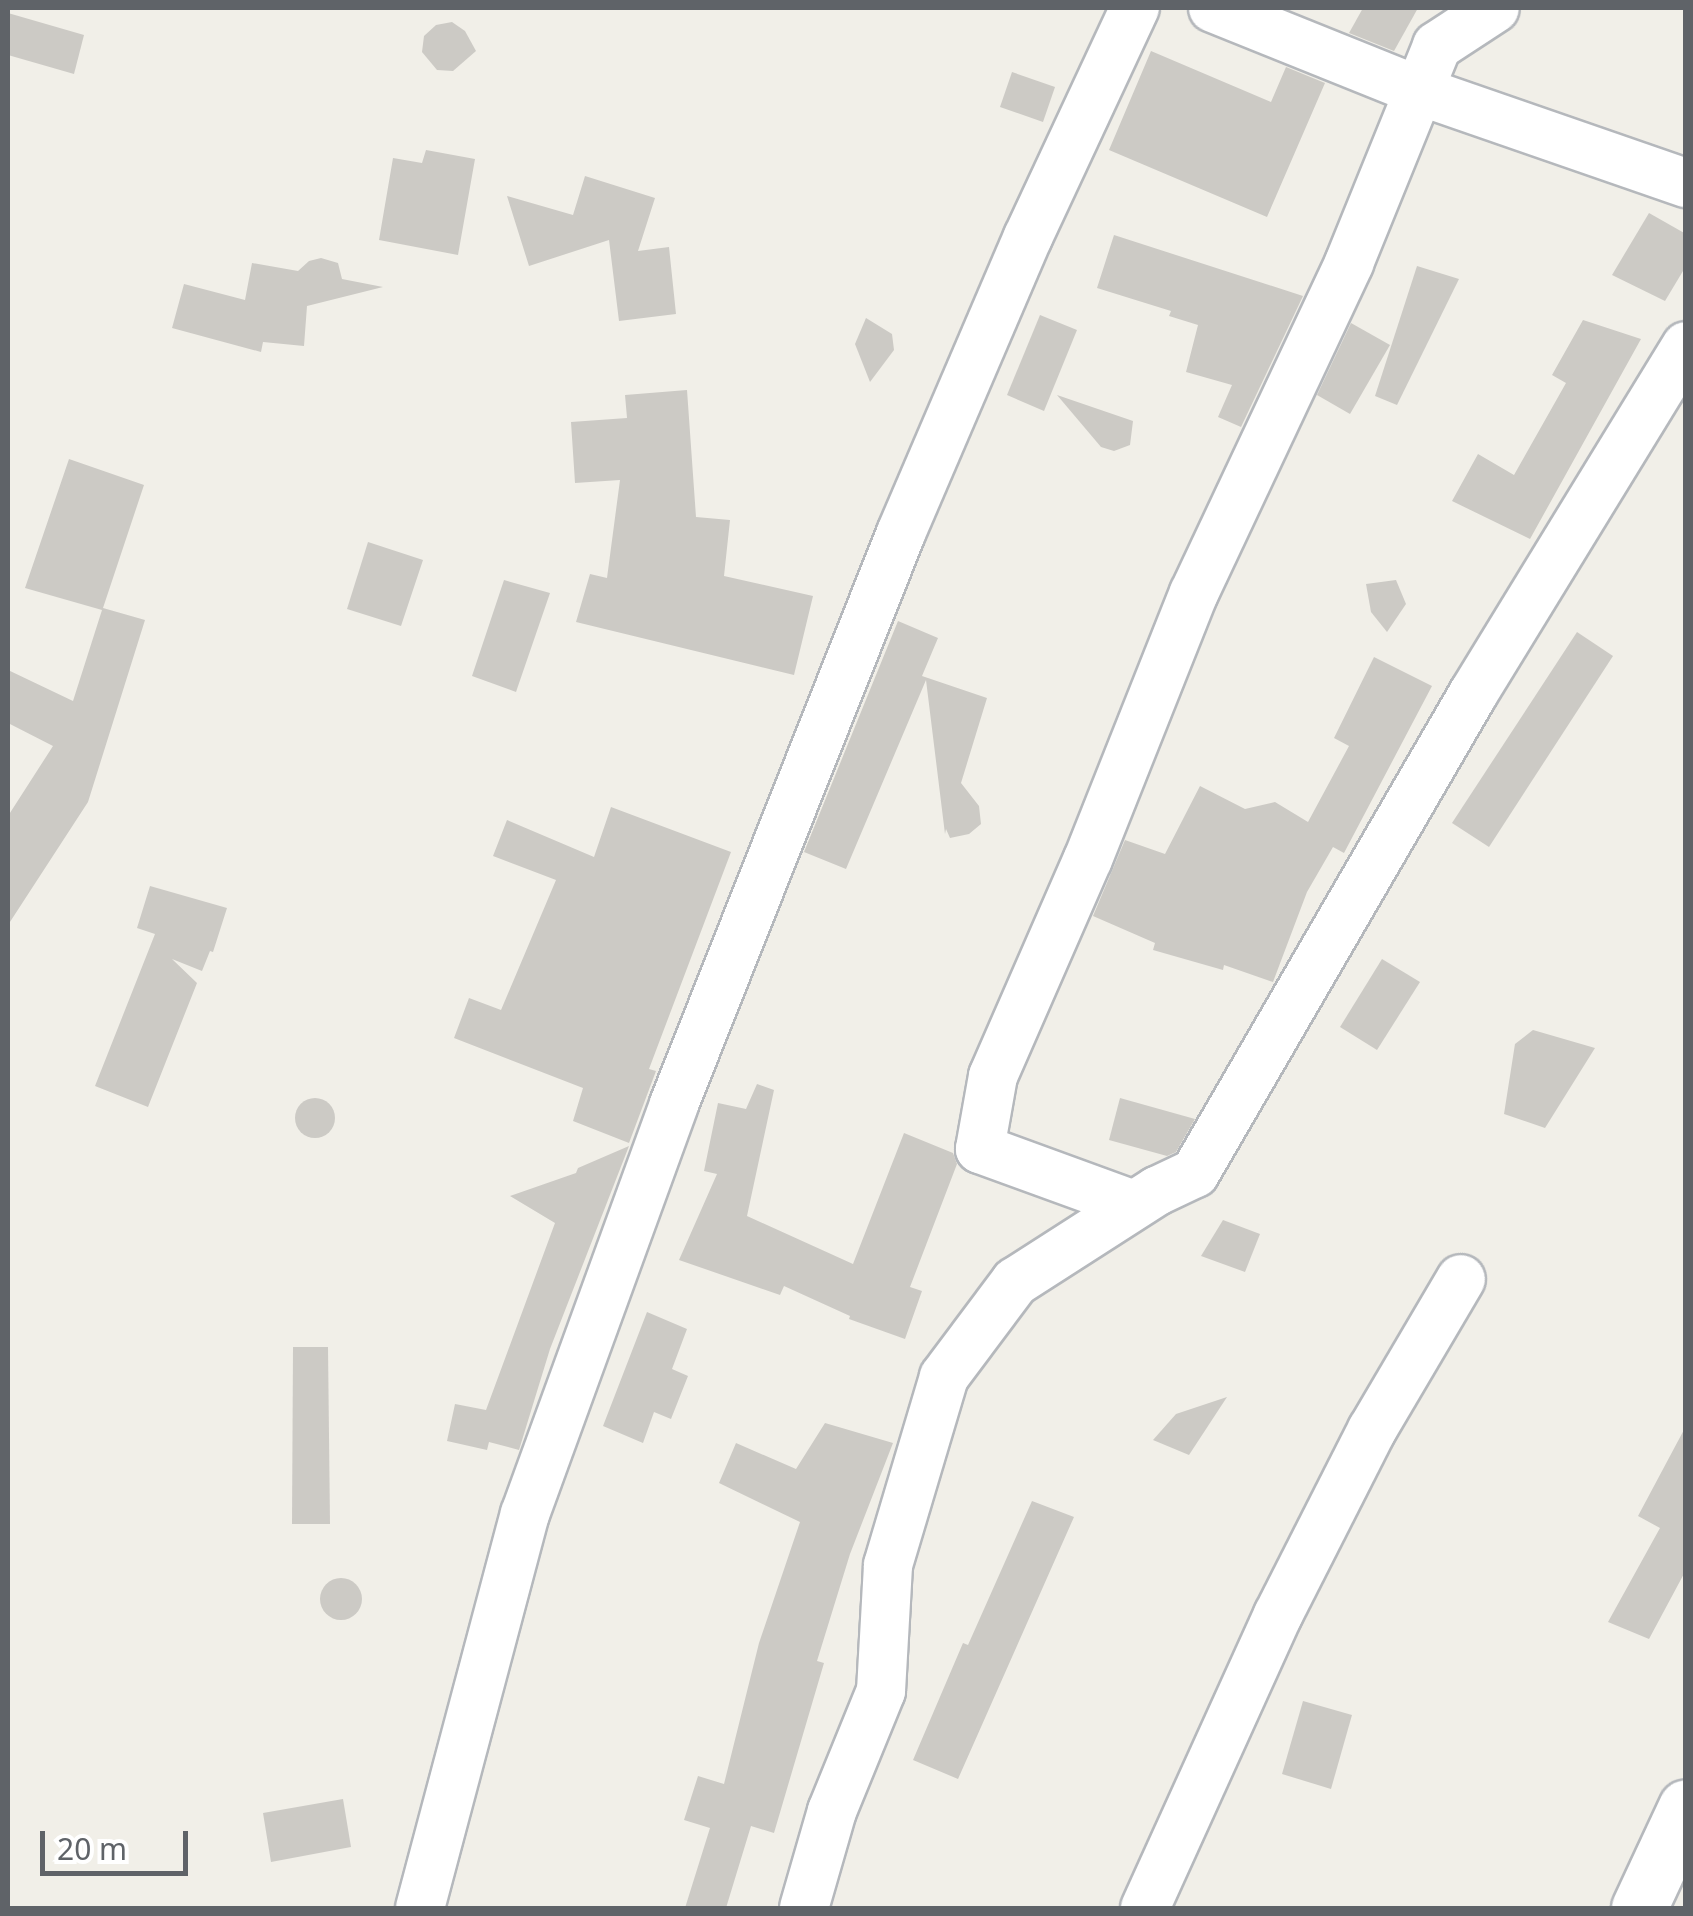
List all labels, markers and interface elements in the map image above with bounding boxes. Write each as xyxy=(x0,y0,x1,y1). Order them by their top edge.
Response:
scale bar xyxy=(45,1811,192,1873)
text: 20 m xyxy=(57,1828,127,1869)

